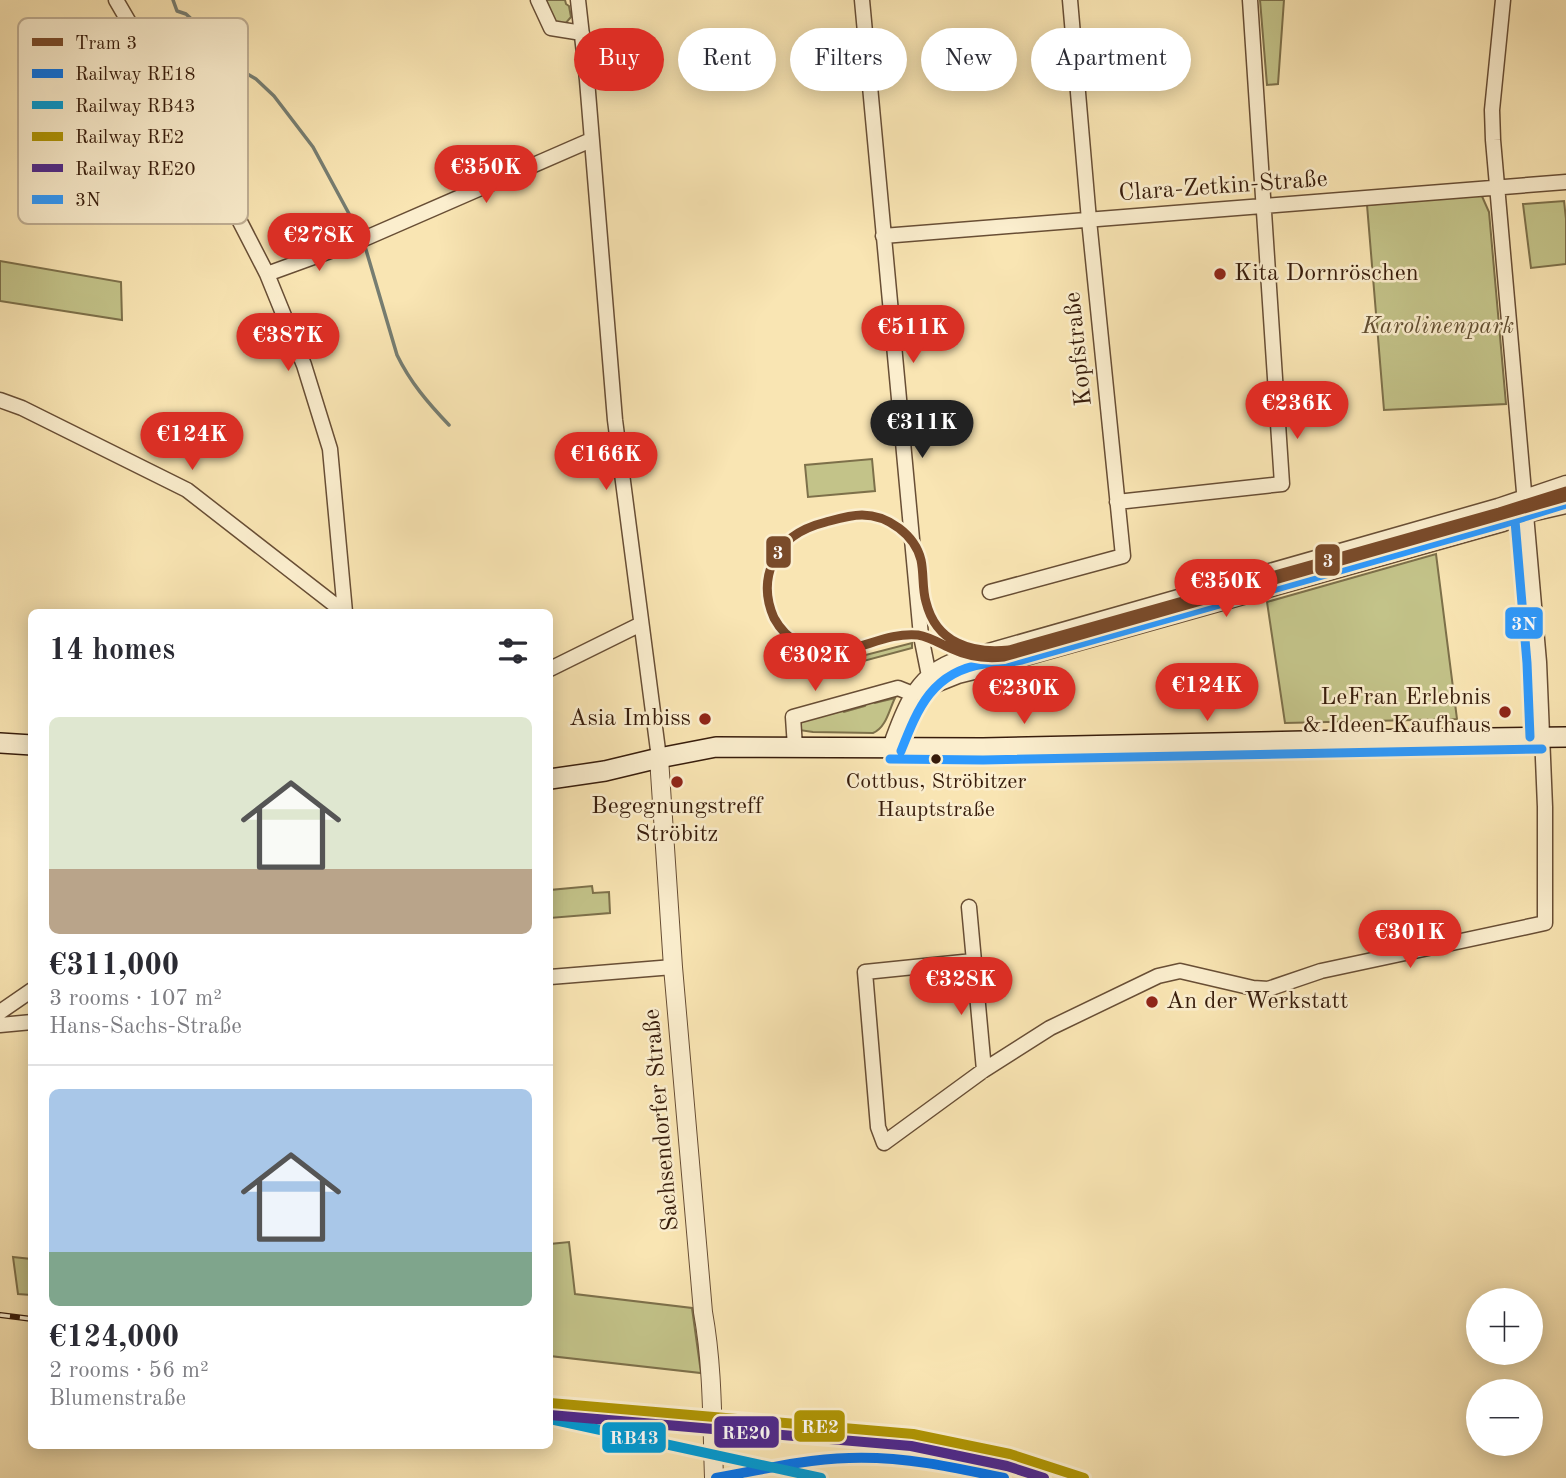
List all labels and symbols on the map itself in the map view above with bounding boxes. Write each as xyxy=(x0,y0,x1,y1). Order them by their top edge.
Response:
legend xyxy=(18,18,248,224)
text: Tram 3 xyxy=(75,35,137,54)
text: Railway RE18 xyxy=(75,66,196,85)
text: Railway RB43 xyxy=(75,98,196,117)
text: Railway RE2 xyxy=(75,129,185,148)
pin: €350K xyxy=(437,146,535,205)
text: Railway RE20 xyxy=(75,161,196,180)
street label: Clara-Zetkin-Straße xyxy=(1118,168,1328,206)
text: 3N xyxy=(75,192,101,211)
pin: €278K xyxy=(270,214,368,273)
place label: Kita Dornröschen xyxy=(1234,262,1419,286)
marker: Kita Dornröschen xyxy=(1212,266,1228,282)
street label: Kopfstraße xyxy=(1061,291,1097,407)
pin: €511K xyxy=(864,306,962,365)
pin: €387K xyxy=(239,314,337,373)
park label: Karolinenpark xyxy=(1361,315,1514,339)
pin: €236K xyxy=(1248,382,1346,441)
pin: €311K xyxy=(873,400,971,460)
pin: €124K xyxy=(143,412,241,472)
pin: €166K xyxy=(557,433,655,492)
line badge: 3 xyxy=(765,535,792,569)
line badge: 3 xyxy=(1314,543,1341,577)
text: 3 xyxy=(772,545,784,564)
text: 3 xyxy=(1322,553,1334,572)
pin: €350K xyxy=(1177,560,1275,619)
line badge: 3N xyxy=(1504,606,1544,640)
text: 3N xyxy=(1511,616,1537,635)
pin: €302K xyxy=(766,634,864,693)
pin: €124K xyxy=(1158,664,1256,723)
pin: €230K xyxy=(975,666,1073,726)
place label: LeFran Erlebnis & Ideen Kaufhaus xyxy=(1303,686,1491,738)
marker: LeFran Erlebnis & Ideen Kaufhaus xyxy=(1497,704,1513,720)
place label: Asia Imbiss xyxy=(569,707,691,731)
marker: Asia Imbiss xyxy=(697,711,713,727)
marker: Cottbus, Ströbitzer Hauptstraße xyxy=(929,752,943,766)
place label: Cottbus, Ströbitzer Hauptstraße xyxy=(846,771,1026,821)
marker: Begegnungstreff Ströbitz xyxy=(669,774,685,790)
place label: Begegnungstreff Ströbitz xyxy=(591,795,764,847)
pin: €301K xyxy=(1361,911,1459,970)
pin: €328K xyxy=(912,958,1010,1017)
place label: An der Werkstatt xyxy=(1166,990,1348,1014)
marker: An der Werkstatt xyxy=(1144,994,1160,1010)
street label: Sachsendorfer Straße xyxy=(640,1008,684,1232)
line badge: RE2 xyxy=(793,1409,846,1443)
line badge: RE20 xyxy=(713,1415,780,1449)
text: RE2 xyxy=(801,1419,839,1438)
line badge: RB43 xyxy=(601,1421,667,1454)
text: RE20 xyxy=(721,1425,771,1444)
text: RB43 xyxy=(609,1430,659,1449)

